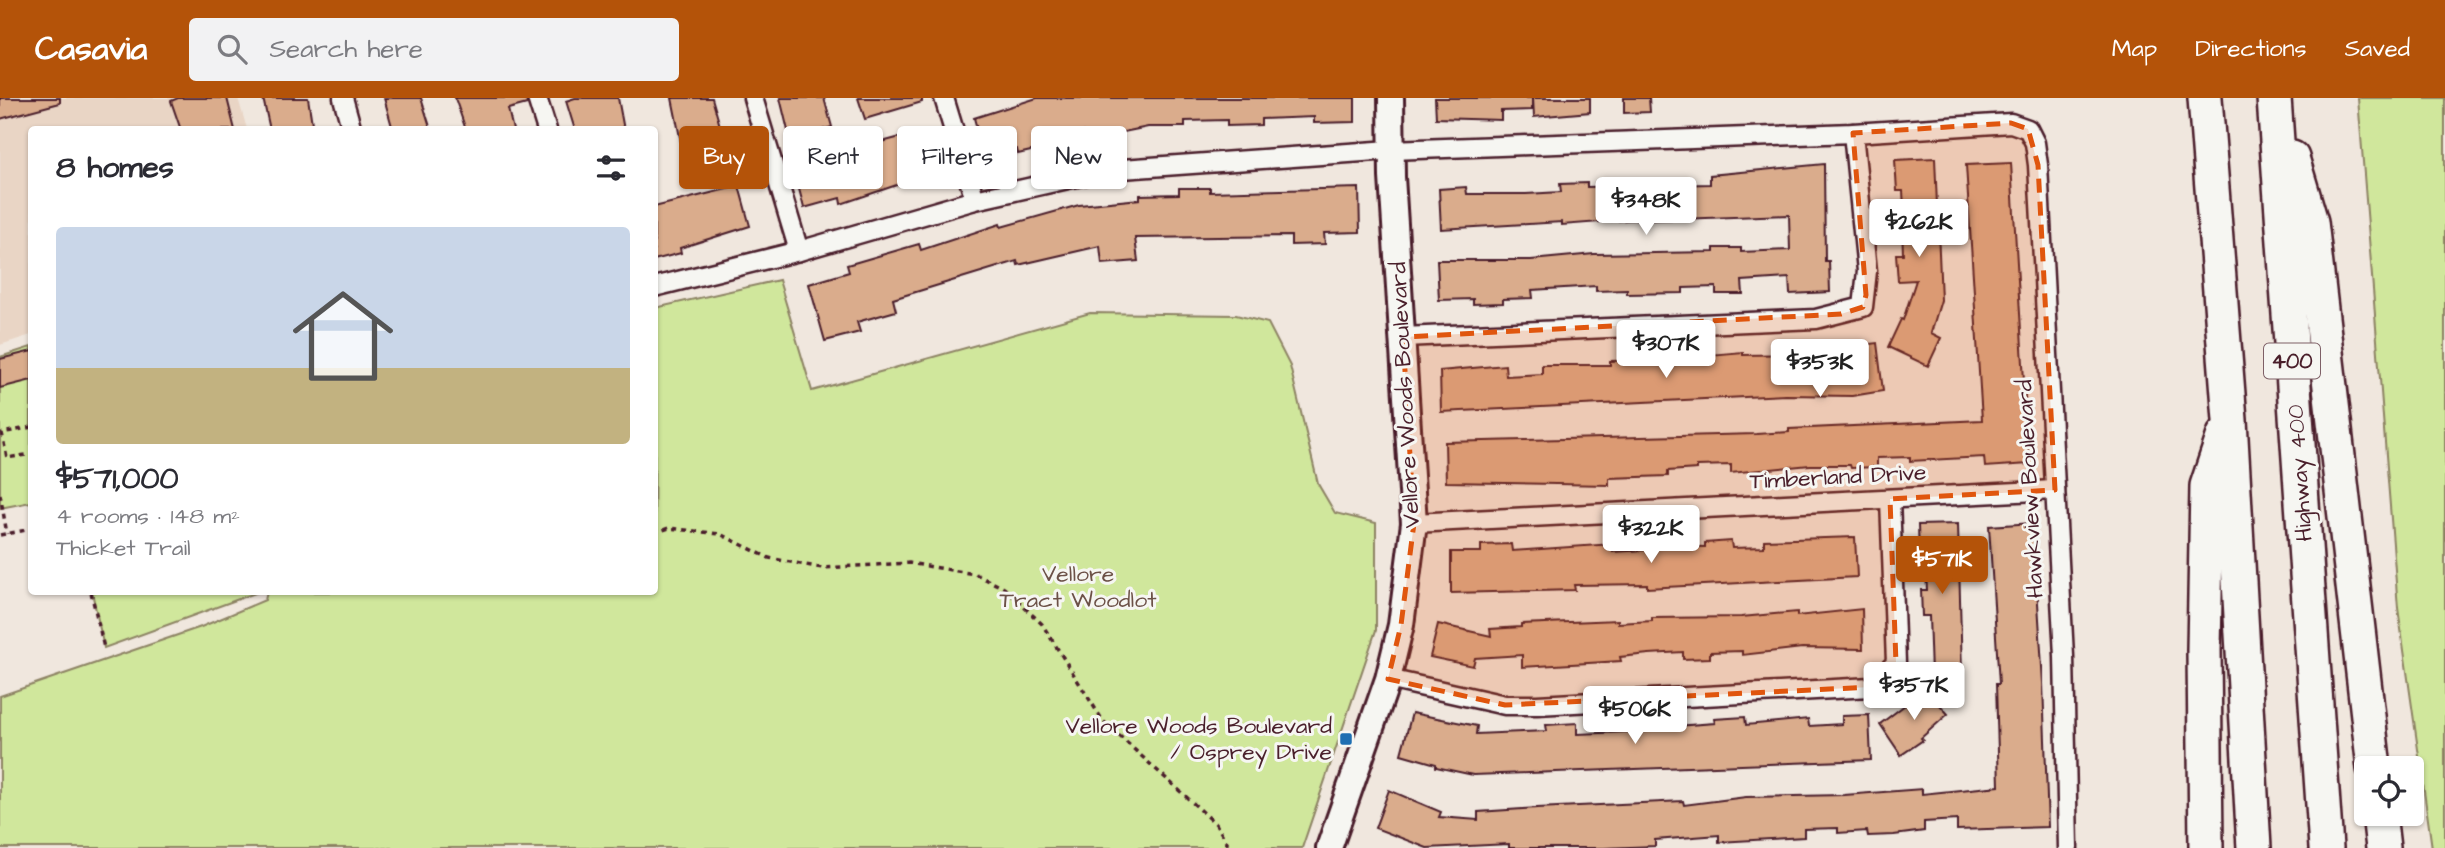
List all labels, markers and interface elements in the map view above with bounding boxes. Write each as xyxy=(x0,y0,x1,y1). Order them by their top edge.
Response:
search box xyxy=(189,18,679,81)
text: Casavia xyxy=(35,26,147,72)
icon: search xyxy=(213,30,251,68)
text: Search here xyxy=(269,31,423,67)
text: Map xyxy=(2112,32,2157,66)
text: Directions xyxy=(2195,32,2307,66)
text: Saved xyxy=(2345,32,2410,66)
chip: Buy xyxy=(679,126,769,189)
chip: Rent xyxy=(783,126,883,189)
chip: Filters xyxy=(897,126,1017,189)
chip: New xyxy=(1031,126,1127,189)
text: 8 homes xyxy=(56,147,174,189)
icon: filters xyxy=(592,149,630,187)
pin: $348K xyxy=(1597,178,1695,237)
text: $348K xyxy=(1612,184,1681,216)
pin: $262K xyxy=(1870,200,1968,259)
text: $262K xyxy=(1885,206,1953,238)
street label: Vellore Woods Boulevard xyxy=(1382,261,1428,529)
icon: home xyxy=(280,273,406,399)
pin: $307K xyxy=(1617,320,1715,380)
text: $307K xyxy=(1632,327,1700,359)
pin: $353K xyxy=(1771,340,1869,399)
road number: 400 xyxy=(2264,344,2320,378)
text: $353K xyxy=(1787,346,1853,378)
street label: Hawkview Boulevard xyxy=(2008,379,2052,599)
street label: Highway 400 xyxy=(2279,403,2322,543)
street label: Timberland Drive xyxy=(1749,456,1927,498)
text: $571,000 xyxy=(56,458,178,500)
text: 4 rooms · 148 m² xyxy=(56,500,240,532)
pin: $322K xyxy=(1602,505,1700,565)
text: $322K xyxy=(1619,512,1683,544)
text: Thicket Trail xyxy=(56,532,191,564)
pin: $571K xyxy=(1893,536,1991,596)
text: $571K xyxy=(1912,543,1972,575)
park label: Vellore Tract Woodlot xyxy=(1000,558,1157,616)
pin: $357K xyxy=(1865,662,1963,722)
text: $357K xyxy=(1880,669,1948,701)
pin: $506K xyxy=(1586,686,1684,746)
text: $506K xyxy=(1599,693,1671,725)
place label: Vellore Woods Boulevard / Osprey Drive xyxy=(1065,710,1332,769)
marker: Vellore Woods Boulevard / Osprey Drive xyxy=(1338,731,1354,747)
map controls xyxy=(2354,756,2424,826)
button: locate xyxy=(2354,756,2424,826)

